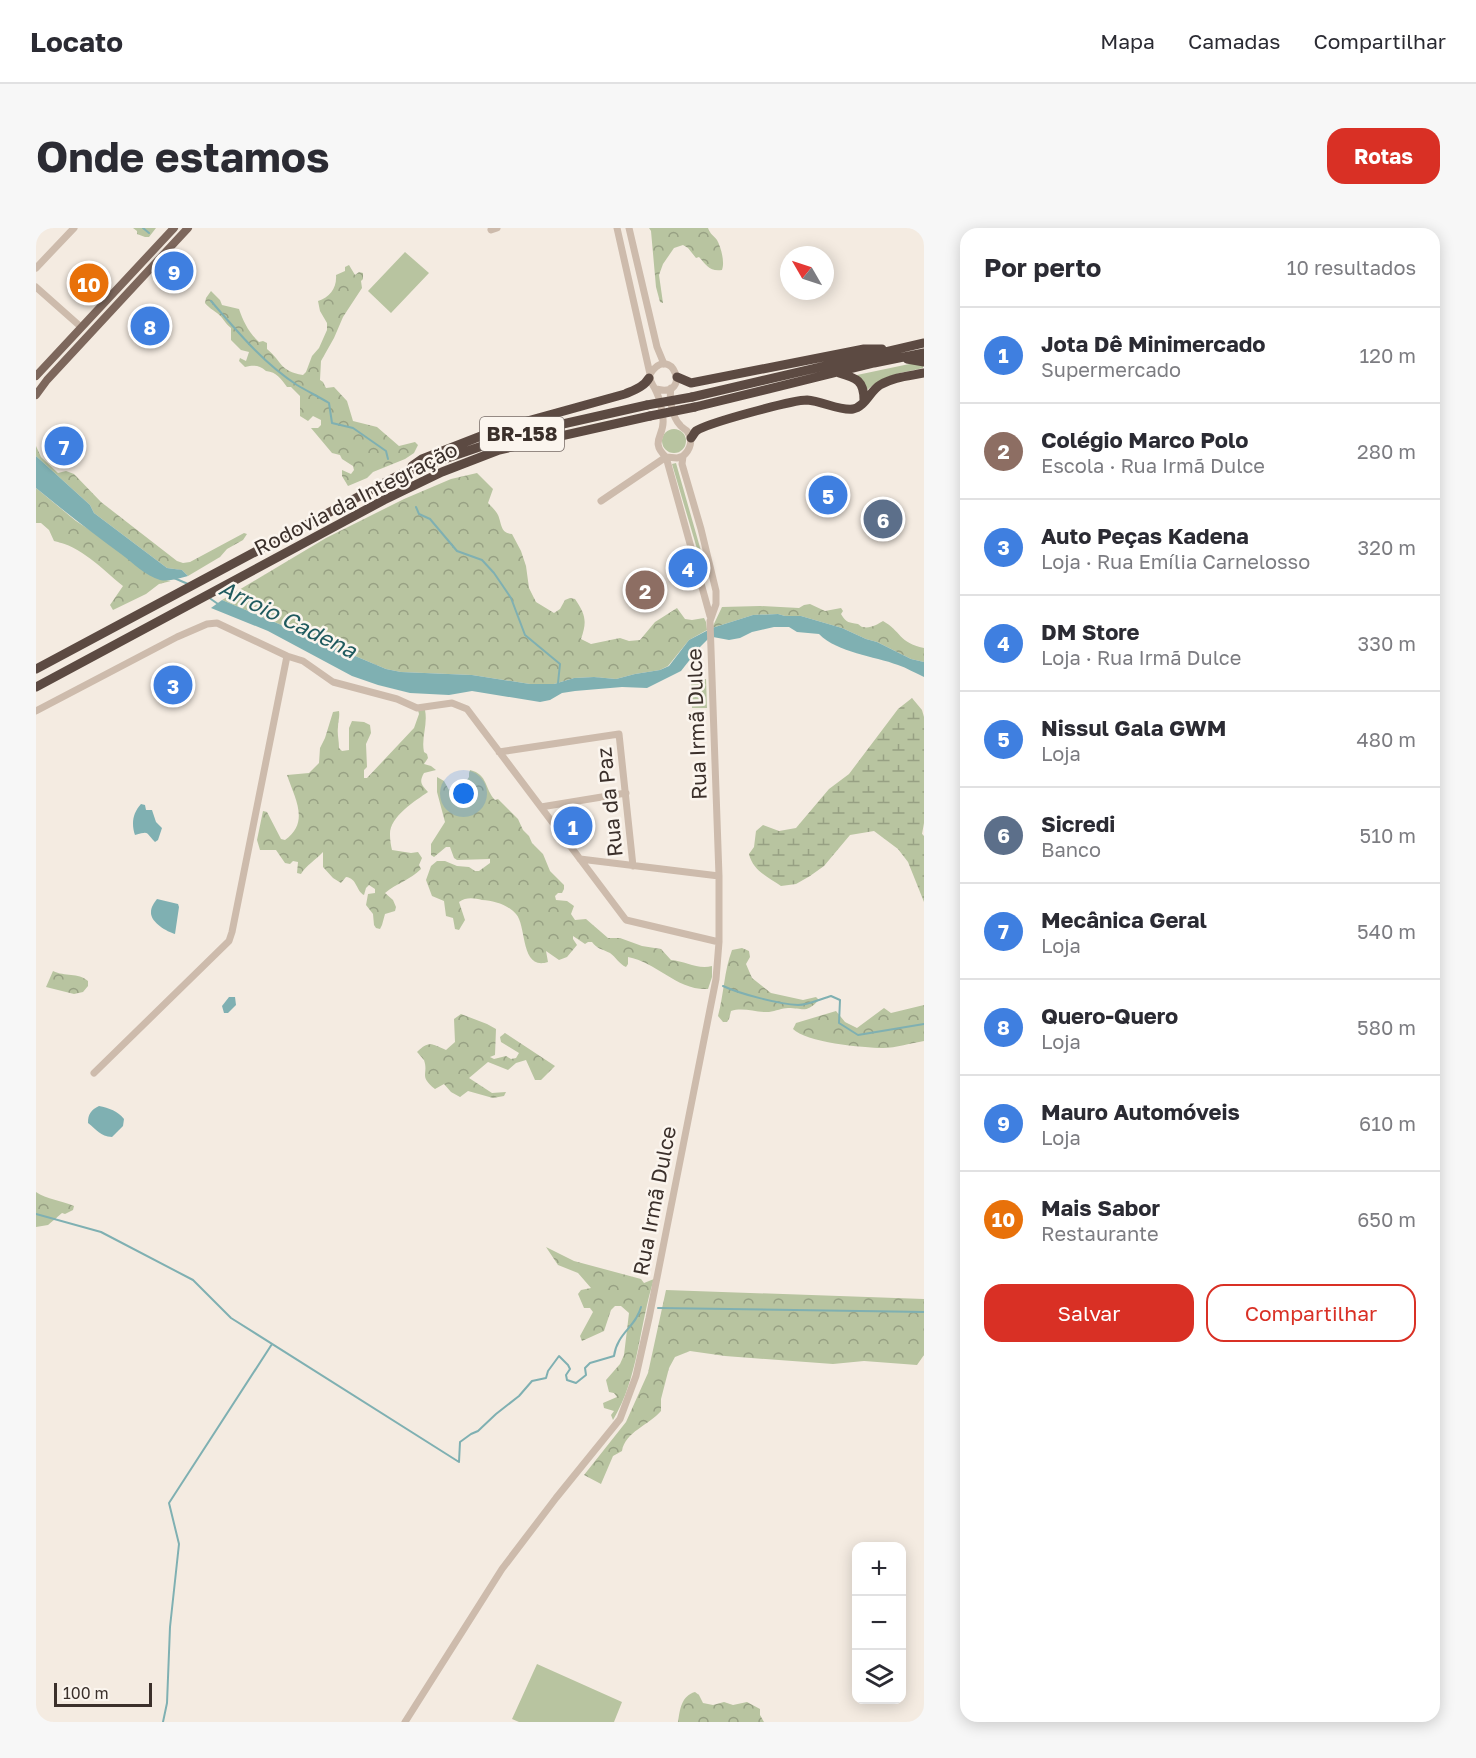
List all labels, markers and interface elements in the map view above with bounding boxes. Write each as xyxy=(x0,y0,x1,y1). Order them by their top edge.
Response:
text: Locato xyxy=(30,25,123,58)
text: Mapa xyxy=(1100,28,1155,54)
text: Camadas xyxy=(1188,28,1280,54)
text: Compartilhar xyxy=(1313,28,1446,54)
button: Rotas xyxy=(1327,128,1440,184)
text: Onde estamos xyxy=(36,131,330,181)
north arrow xyxy=(780,246,834,300)
pin: 9 xyxy=(154,248,194,294)
text: Por perto xyxy=(984,252,1101,283)
text: 10 resultados xyxy=(1287,255,1416,279)
pin: 10 xyxy=(70,260,108,306)
pin: 8 xyxy=(130,304,170,348)
text: Jota Dê Minimercado xyxy=(1041,330,1265,357)
text: 1 xyxy=(998,343,1009,367)
text: 120 m xyxy=(1360,343,1416,367)
text: Supermercado xyxy=(1041,357,1181,381)
road number: BR-158 xyxy=(480,417,564,451)
pin: 7 xyxy=(45,424,84,468)
text: Colégio Marco Polo xyxy=(1041,426,1248,453)
street label: Rodovia da Integração xyxy=(249,435,462,561)
text: 2 xyxy=(997,439,1010,463)
text: 280 m xyxy=(1357,439,1416,463)
text: Escola · Rua Irmã Dulce xyxy=(1041,453,1265,477)
pin: 5 xyxy=(808,472,848,518)
pin: 6 xyxy=(864,496,902,542)
text: Auto Peças Kadena xyxy=(1041,522,1249,549)
text: 3 xyxy=(997,535,1010,559)
text: 320 m xyxy=(1358,535,1416,559)
pin: 4 xyxy=(668,546,708,590)
text: Loja · Rua Emília Carnelosso xyxy=(1041,549,1310,573)
pin: 2 xyxy=(626,568,664,613)
water label: Arroio Cadena xyxy=(215,574,363,664)
text: DM Store xyxy=(1041,618,1140,645)
text: 4 xyxy=(997,631,1010,655)
text: 330 m xyxy=(1358,631,1416,655)
text: Loja · Rua Irmã Dulce xyxy=(1041,645,1241,669)
street label: Rua Irmã Dulce xyxy=(680,648,712,800)
pin: 3 xyxy=(154,662,192,708)
text: Nissul Gala GWM xyxy=(1041,714,1226,741)
text: 5 xyxy=(997,727,1010,751)
text: 480 m xyxy=(1357,727,1416,751)
text: Loja xyxy=(1041,741,1081,765)
street label: Rua da Paz xyxy=(590,746,628,858)
your location xyxy=(449,779,478,808)
pin: 1 xyxy=(554,804,592,848)
text: Sicredi xyxy=(1041,810,1115,837)
text: 6 xyxy=(997,823,1010,847)
text: 510 m xyxy=(1360,823,1416,847)
text: Banco xyxy=(1041,837,1101,861)
text: Mecânica Geral xyxy=(1041,906,1207,933)
text: 7 xyxy=(998,919,1009,943)
text: 540 m xyxy=(1357,919,1416,943)
text: Loja xyxy=(1041,933,1081,957)
text: Quero-Quero xyxy=(1041,1002,1178,1029)
text: 8 xyxy=(997,1015,1010,1039)
text: 580 m xyxy=(1357,1015,1416,1039)
text: Loja xyxy=(1041,1029,1081,1053)
text: Mauro Automóveis xyxy=(1041,1098,1240,1125)
text: 9 xyxy=(997,1111,1010,1135)
text: 610 m xyxy=(1359,1111,1416,1135)
street label: Rua Irmã Dulce xyxy=(627,1124,681,1278)
text: Loja xyxy=(1041,1125,1081,1149)
text: Mais Sabor xyxy=(1041,1194,1160,1221)
text: 10 xyxy=(992,1207,1015,1231)
text: 650 m xyxy=(1357,1207,1416,1231)
text: Restaurante xyxy=(1041,1221,1159,1245)
button: Salvar xyxy=(984,1284,1194,1342)
button: Compartilhar xyxy=(1206,1284,1416,1342)
map controls xyxy=(852,1542,906,1704)
button: + xyxy=(852,1542,906,1596)
button: − xyxy=(852,1596,906,1650)
button: layers xyxy=(852,1650,906,1704)
scale bar xyxy=(54,1680,152,1708)
text: 100 m xyxy=(63,1683,109,1703)

